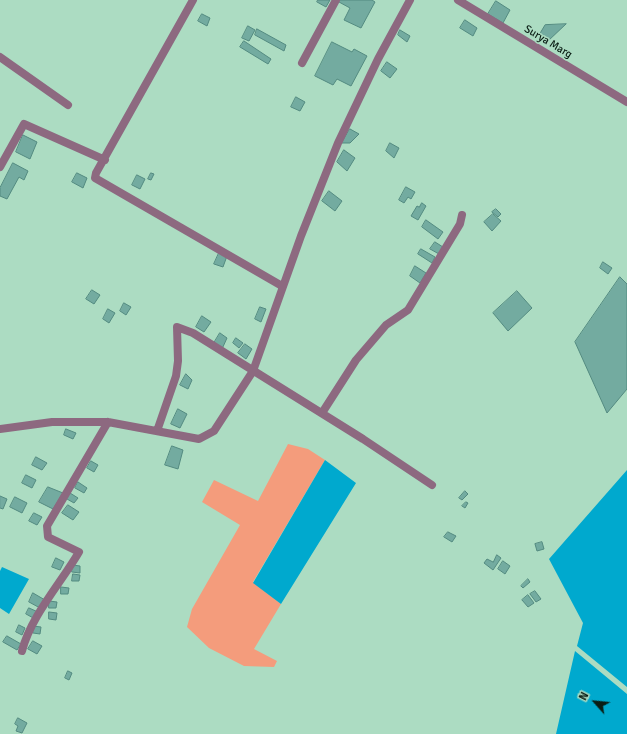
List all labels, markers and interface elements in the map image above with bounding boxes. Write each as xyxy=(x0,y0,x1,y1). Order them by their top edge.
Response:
street label: Surya Marg xyxy=(522,23,574,61)
north arrow xyxy=(575,682,615,722)
text: N xyxy=(576,690,591,703)

